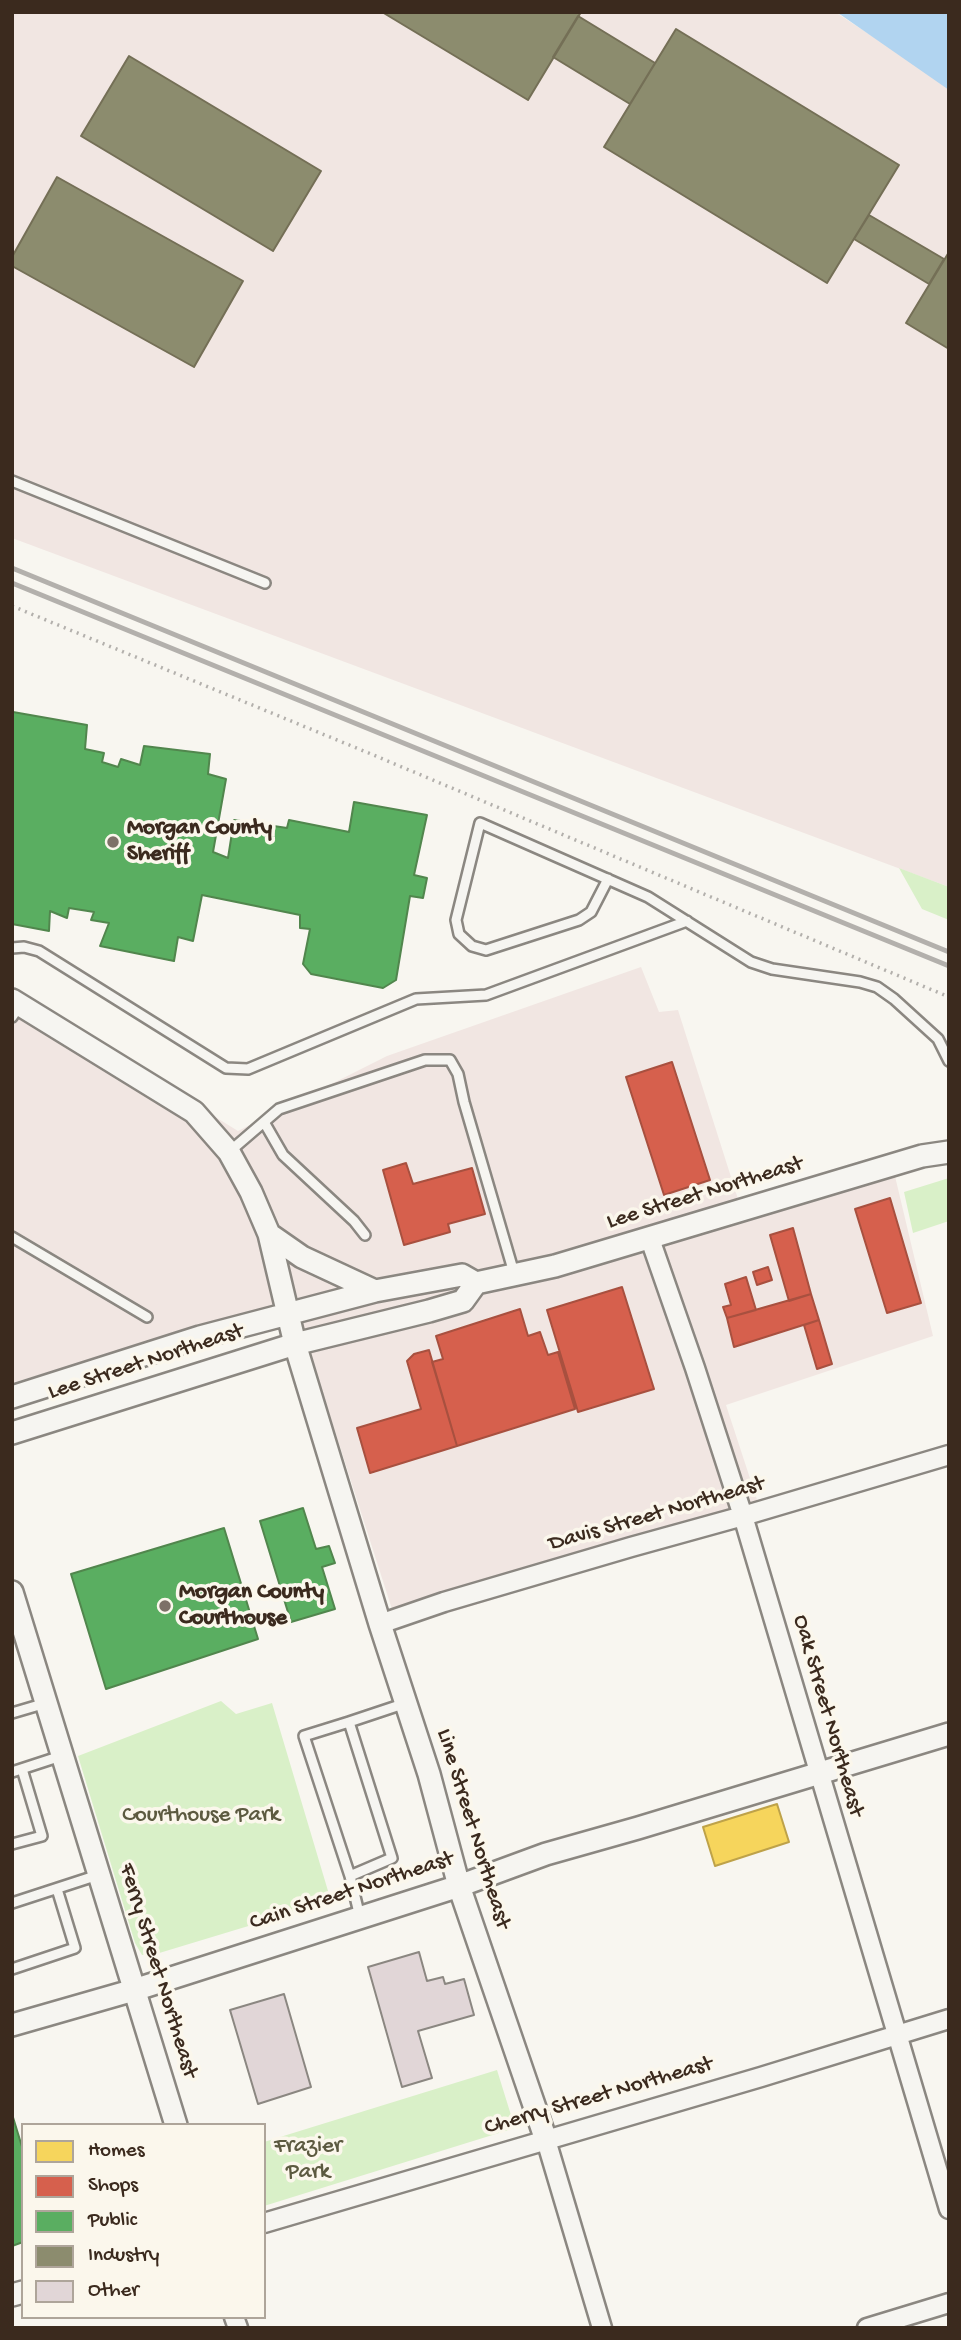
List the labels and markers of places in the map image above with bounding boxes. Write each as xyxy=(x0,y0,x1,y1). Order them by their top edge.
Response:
place label: Morgan County Sheriff xyxy=(127,815,272,869)
marker: Morgan County Sheriff xyxy=(105,834,121,850)
place label: Morgan County Courthouse xyxy=(179,1579,324,1633)
marker: Morgan County Courthouse xyxy=(157,1598,173,1614)

